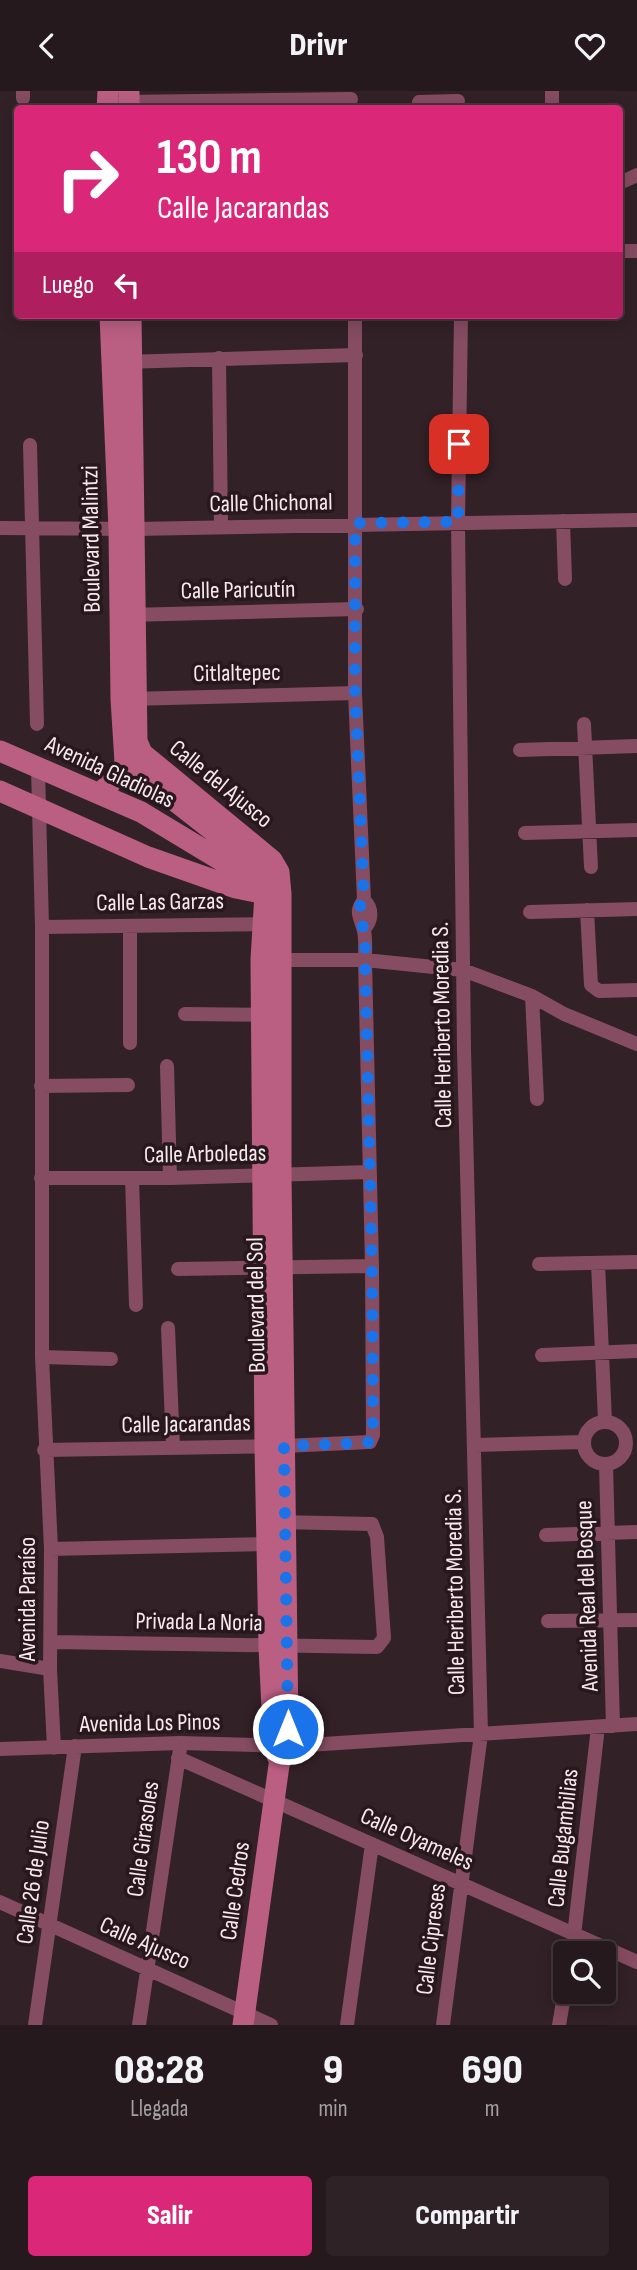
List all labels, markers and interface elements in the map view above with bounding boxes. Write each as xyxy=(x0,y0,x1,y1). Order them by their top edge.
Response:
text: Drivr xyxy=(290,26,347,65)
icon: back xyxy=(28,27,66,65)
icon: heart xyxy=(571,27,609,65)
text: 130 m xyxy=(157,129,262,188)
icon: right xyxy=(42,133,133,224)
text: Calle Jacarandas xyxy=(157,189,330,228)
icon: left xyxy=(108,266,146,304)
text: Luego xyxy=(42,270,94,301)
pin xyxy=(429,414,489,474)
icon: arrive xyxy=(440,425,478,463)
street label: Boulevard Malintzi xyxy=(75,465,107,613)
street label: Calle Chichonal xyxy=(209,487,333,519)
street label: Calle Paricutín xyxy=(180,574,296,606)
street label: Citlaltepec xyxy=(193,658,281,688)
street label: Avenida Gladiolas xyxy=(40,729,179,815)
street label: Calle del Ajusco xyxy=(164,734,278,834)
street label: Calle Las Garzas xyxy=(96,886,224,918)
street label: Calle Heriberto Moredia S. xyxy=(426,922,458,1128)
street label: Calle Arboledas xyxy=(144,1138,266,1170)
street label: Boulevard del Sol xyxy=(240,1237,272,1373)
street label: Calle Jacarandas xyxy=(121,1408,251,1440)
street label: Calle Heriberto Moredia S. xyxy=(439,1489,471,1695)
street label: Avenida Real del Bosque xyxy=(569,1500,605,1693)
street label: Avenida Paraíso xyxy=(13,1537,42,1662)
street label: Privada La Noria xyxy=(135,1606,263,1638)
position arrow xyxy=(251,1692,325,1766)
street label: Avenida Los Pinos xyxy=(78,1707,221,1739)
street label: Calle Bugambilias xyxy=(541,1767,585,1909)
street label: Calle Girasoles xyxy=(121,1779,165,1899)
street label: Calle Oyameles xyxy=(356,1801,478,1877)
street label: Calle 26 de Julio xyxy=(10,1818,56,1946)
street label: Calle Cedros xyxy=(214,1840,256,1942)
street label: Calle Cipreses xyxy=(410,1882,452,1996)
street label: Calle Ajusco xyxy=(95,1910,195,1976)
map controls xyxy=(553,1941,616,2004)
button: search xyxy=(553,1941,616,2004)
text: 08:28 xyxy=(114,2045,205,2096)
text: 9 xyxy=(323,2045,343,2096)
text: 690 xyxy=(462,2045,523,2096)
text: Llegada xyxy=(130,2095,188,2123)
text: min xyxy=(319,2095,347,2123)
text: m xyxy=(485,2095,500,2123)
button: Salir xyxy=(28,2176,312,2256)
button: Compartir xyxy=(326,2176,609,2256)

